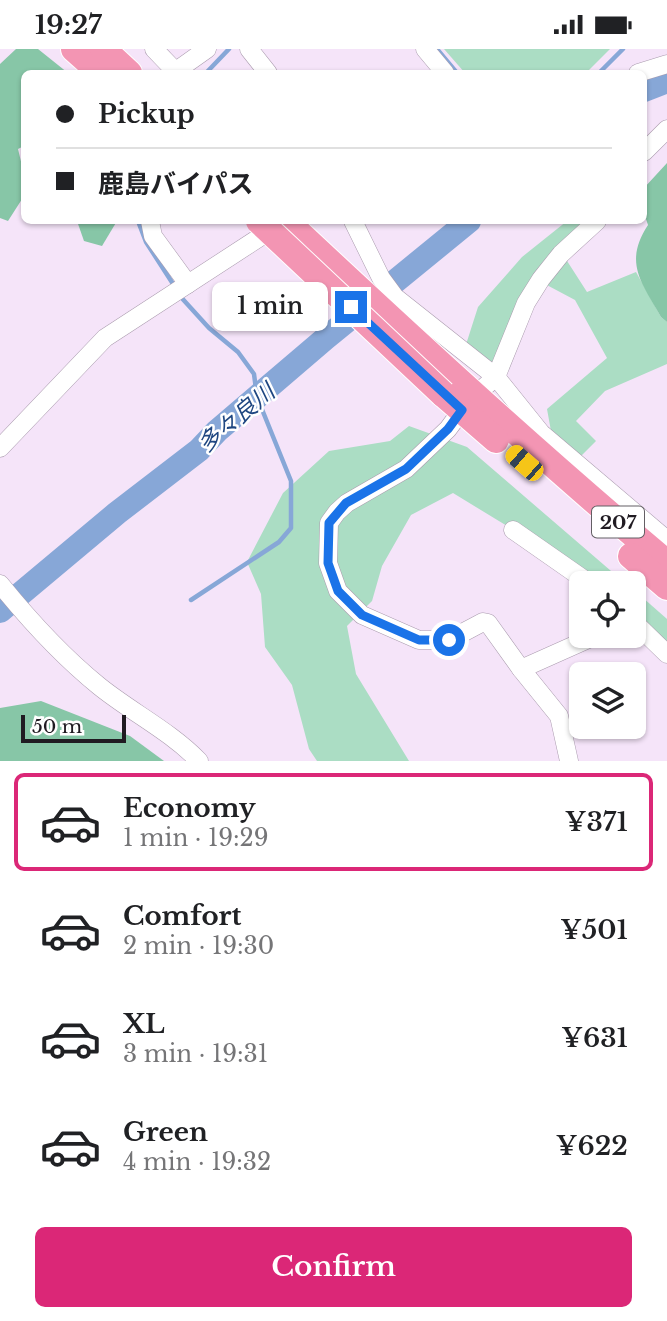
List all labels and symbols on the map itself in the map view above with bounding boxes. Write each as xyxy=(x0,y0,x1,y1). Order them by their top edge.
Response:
callout: 1 min xyxy=(211,282,326,331)
route end xyxy=(335,291,367,323)
water label: 多々良川 xyxy=(192,376,283,458)
car xyxy=(502,441,547,485)
road number: 207 xyxy=(592,507,644,537)
route start xyxy=(433,624,465,656)
scale bar xyxy=(21,712,126,744)

